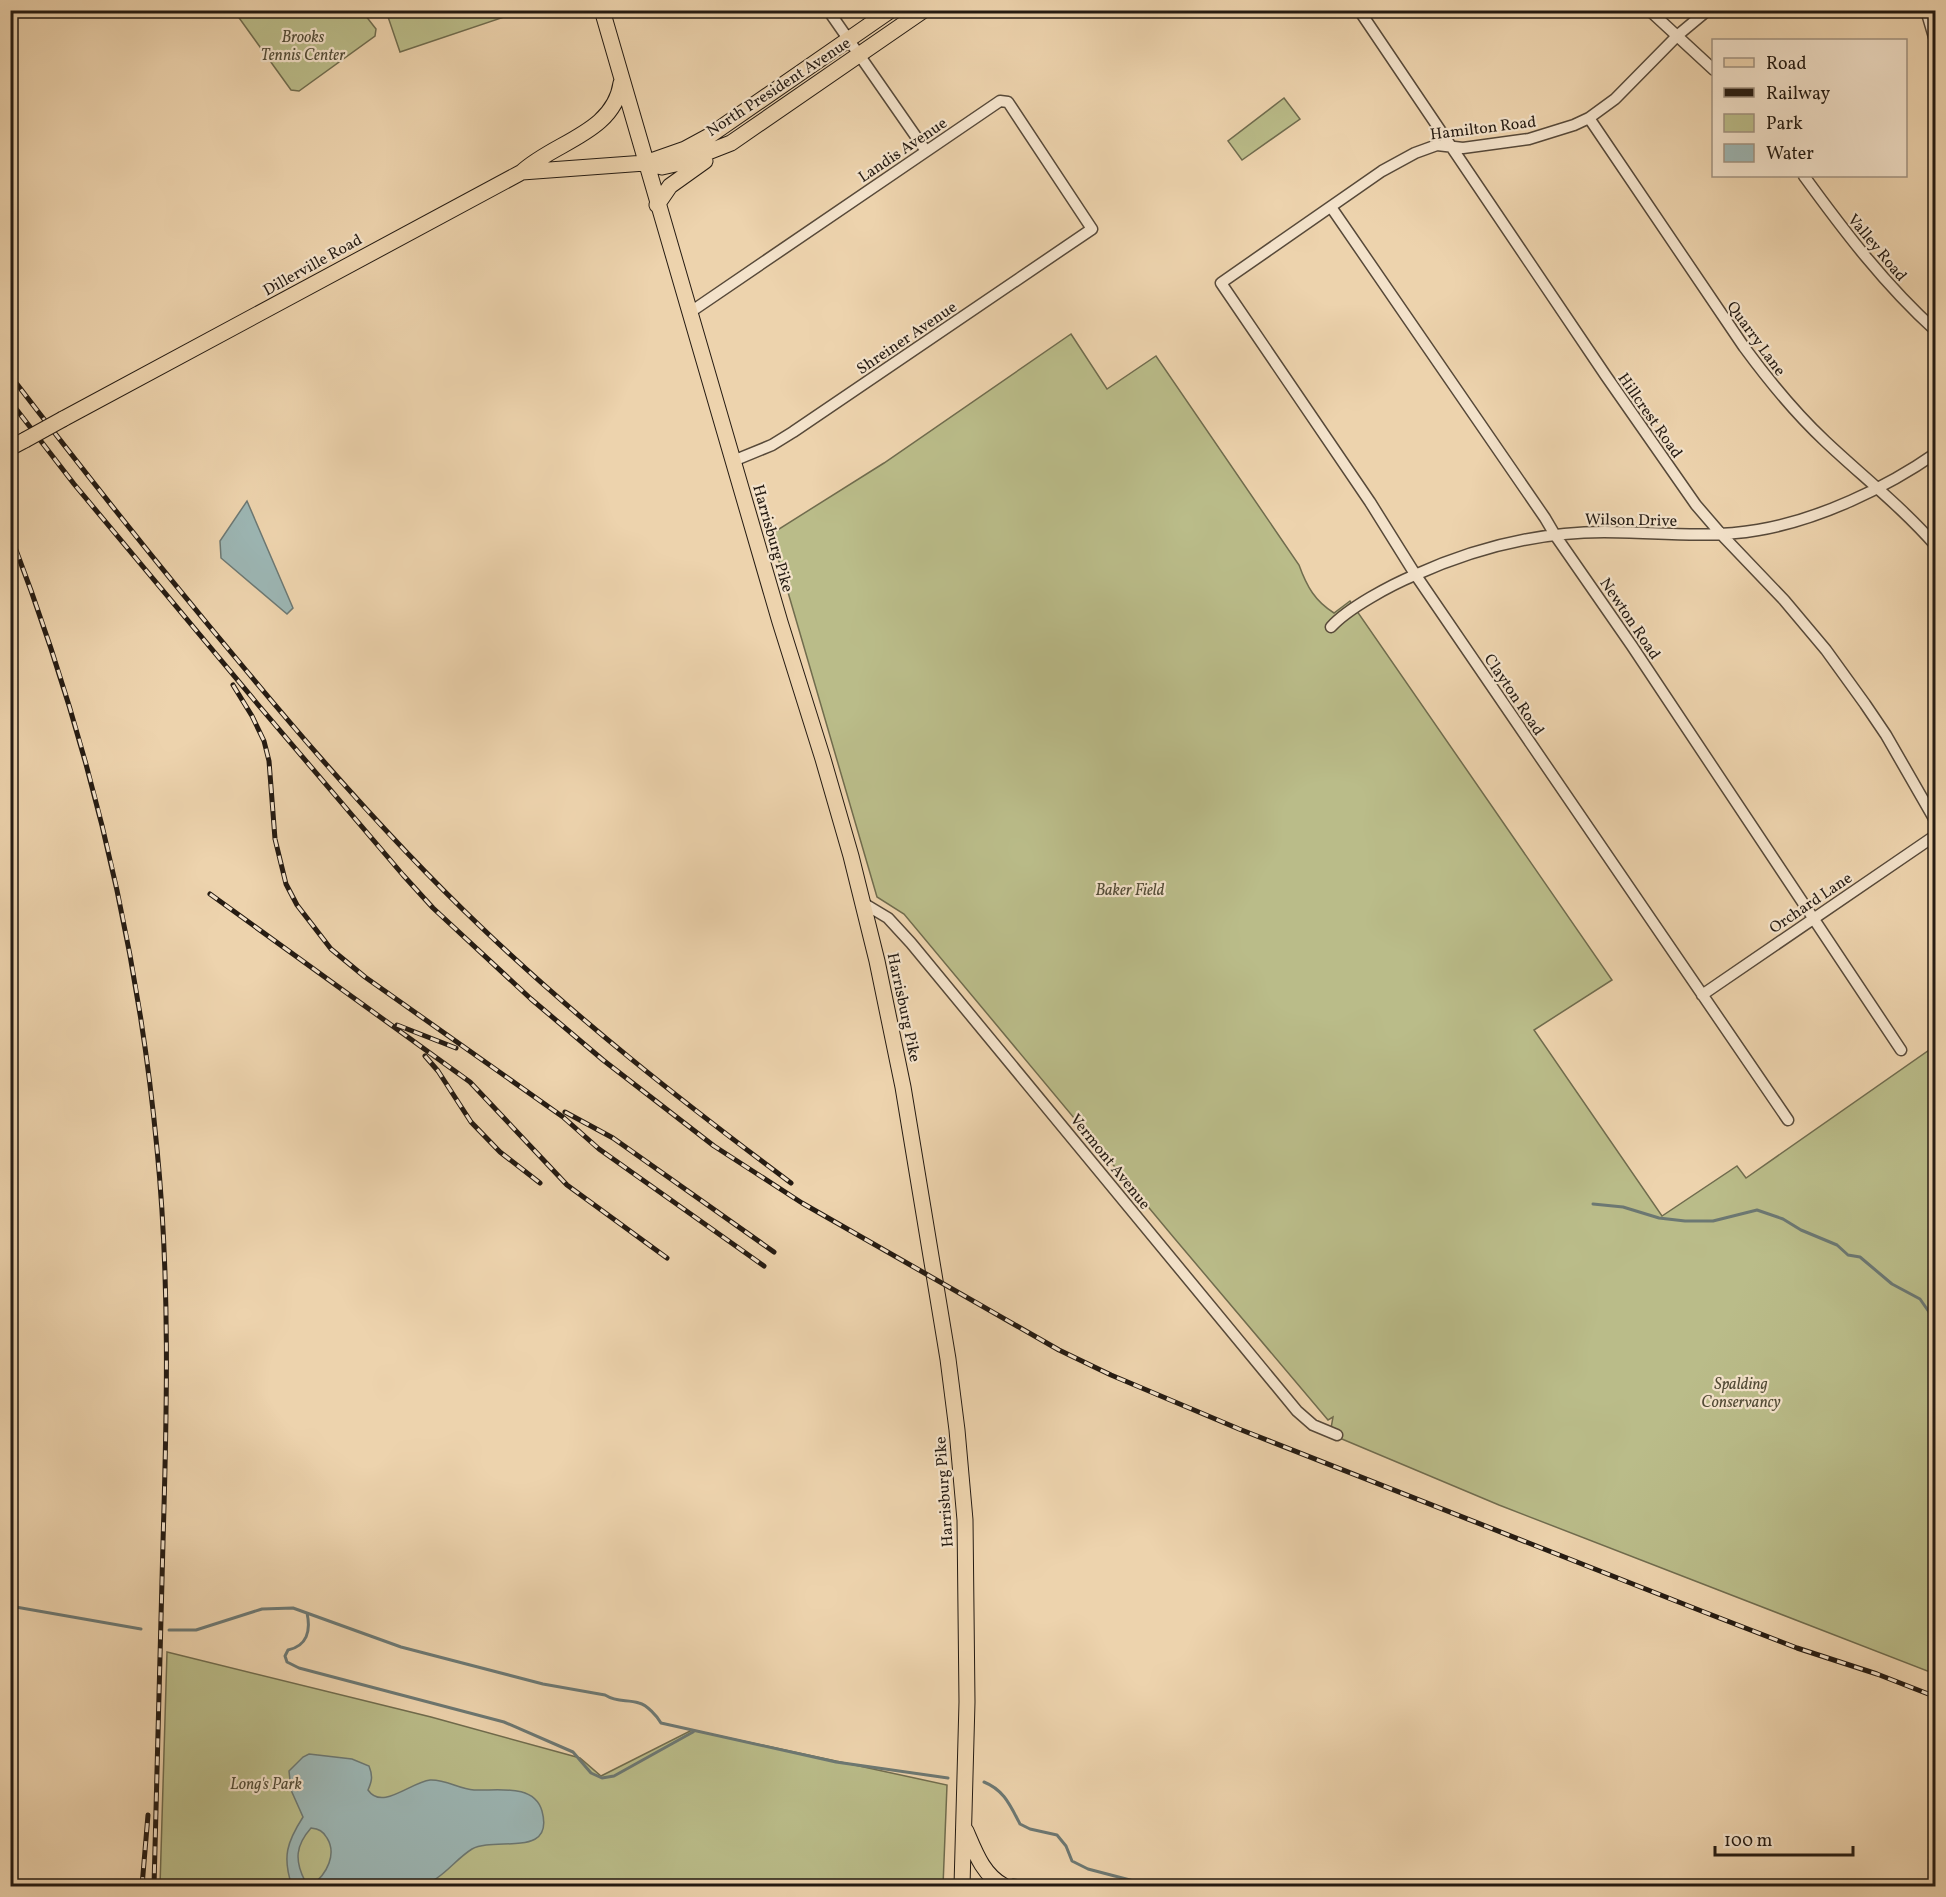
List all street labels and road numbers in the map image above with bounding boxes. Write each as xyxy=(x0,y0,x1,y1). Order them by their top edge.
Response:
street label: North President Avenue xyxy=(703,33,856,143)
street label: Hamilton Road xyxy=(1429,112,1537,146)
street label: Landis Avenue xyxy=(854,113,952,188)
street label: Valley Road xyxy=(1842,210,1911,287)
street label: Dillerville Road xyxy=(259,229,366,302)
street label: Shreiner Avenue xyxy=(853,297,962,380)
street label: Quarry Lane xyxy=(1721,297,1790,381)
street label: Hillcrest Road xyxy=(1612,369,1687,463)
street label: Harrisburg Pike xyxy=(746,482,798,595)
street label: Wilson Drive xyxy=(1585,509,1677,533)
street label: Newton Road xyxy=(1594,574,1665,664)
street label: Clayton Road xyxy=(1478,650,1549,740)
street label: Orchard Lane xyxy=(1765,868,1857,940)
street label: Harrisburg Pike xyxy=(881,951,925,1064)
street label: Vermont Avenue xyxy=(1064,1110,1155,1215)
street label: Harrisburg Pike xyxy=(930,1436,960,1548)

